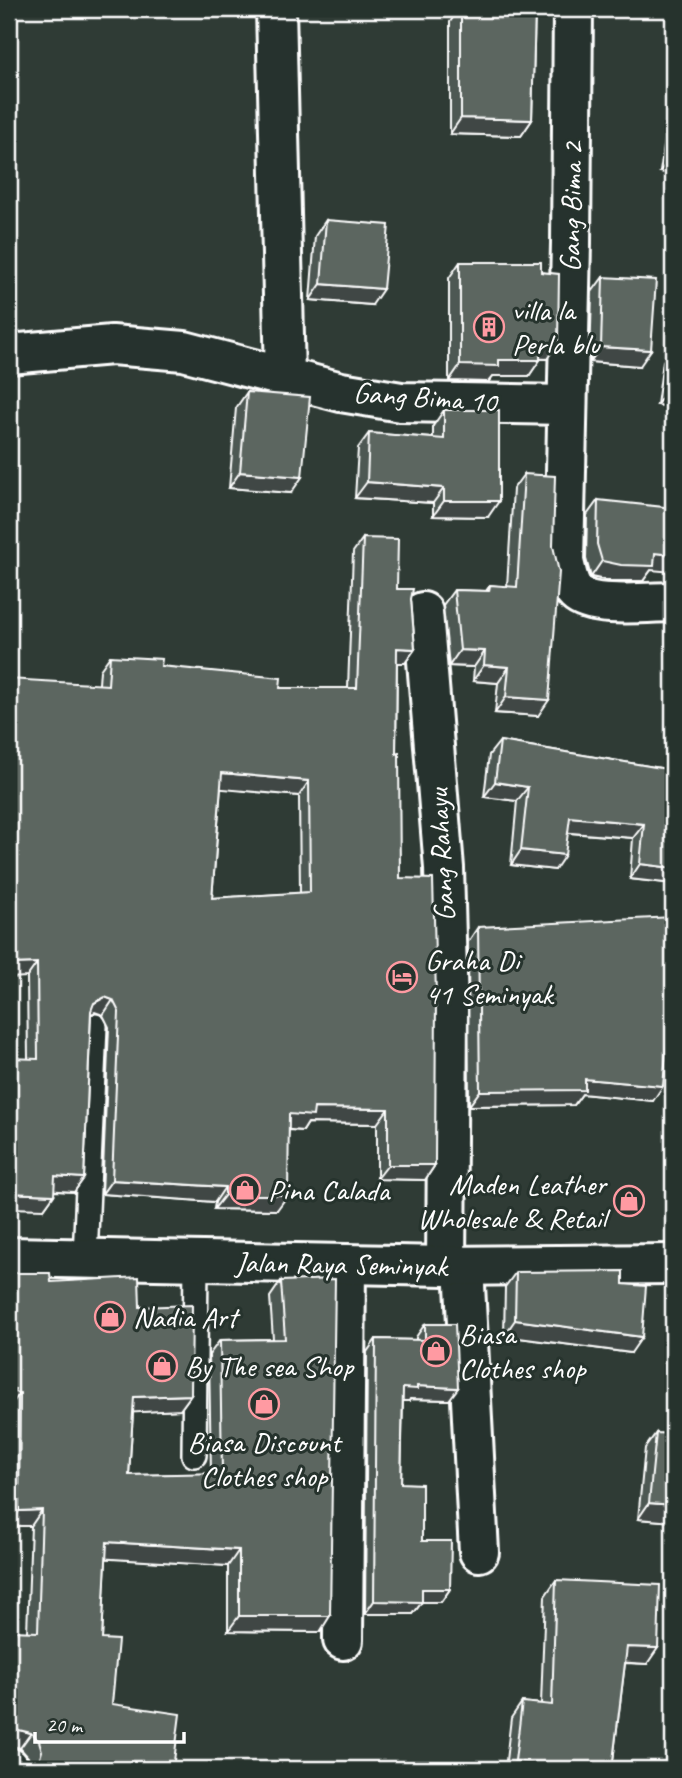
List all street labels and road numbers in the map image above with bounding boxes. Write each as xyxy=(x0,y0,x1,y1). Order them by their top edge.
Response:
street label: Gang Bima 2 xyxy=(551,139,591,272)
street label: Gang Bima 10 xyxy=(352,373,500,421)
street label: Gang Rahayu xyxy=(418,786,463,922)
street label: Jalan Raya Seminyak xyxy=(233,1243,449,1285)

